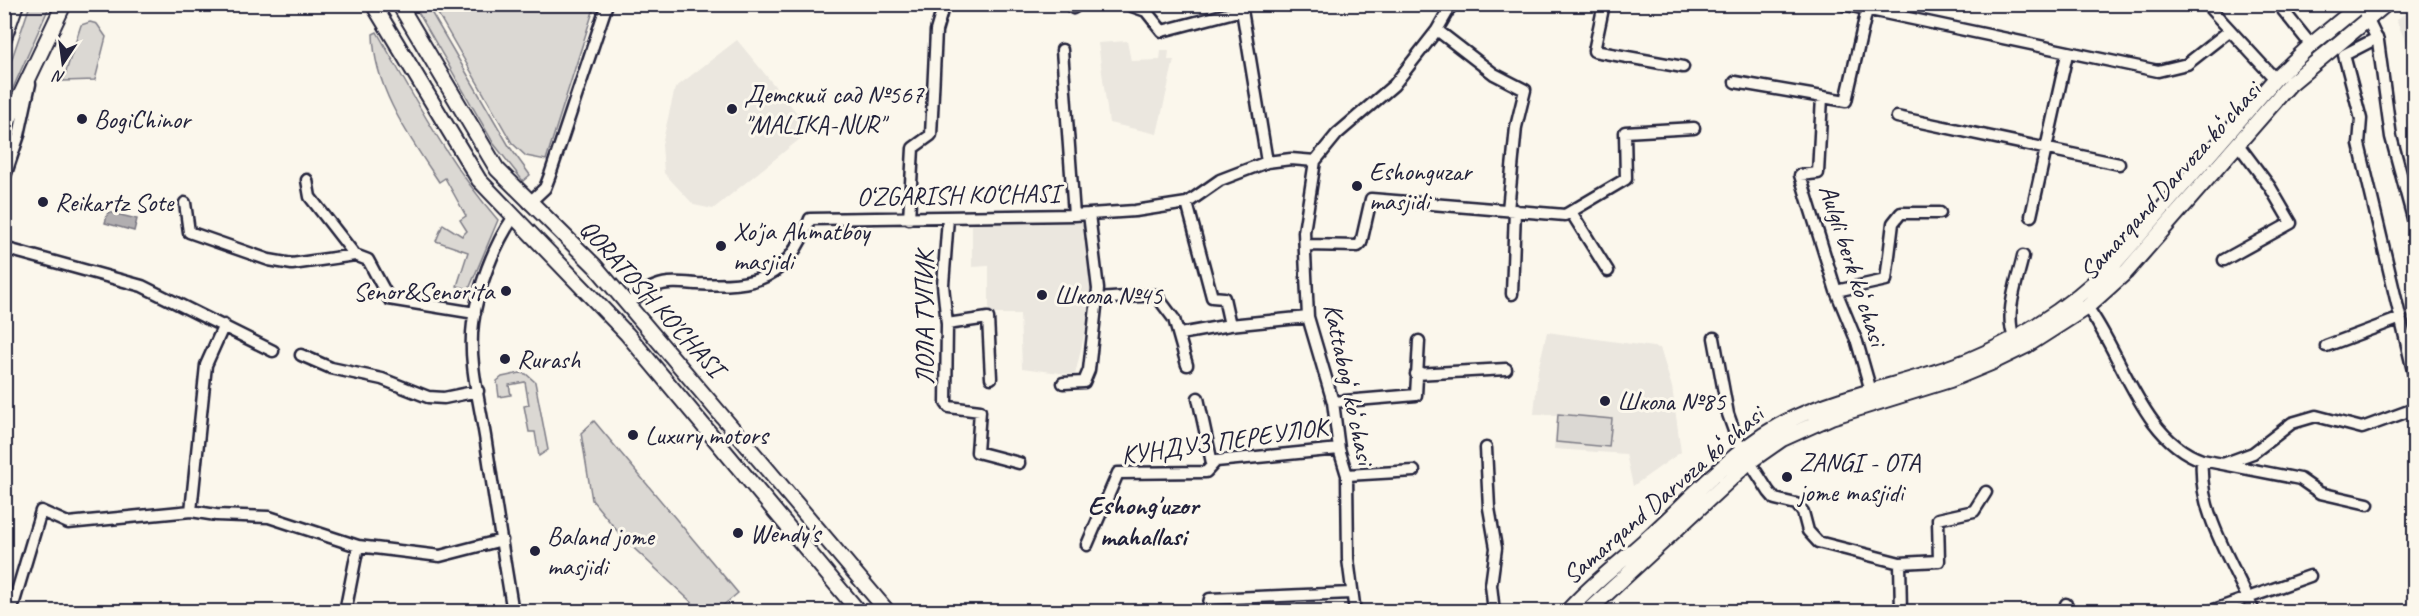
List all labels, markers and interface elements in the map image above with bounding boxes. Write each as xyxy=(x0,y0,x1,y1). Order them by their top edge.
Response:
north arrow xyxy=(33,33,93,93)
text: N xyxy=(50,65,67,87)
street label: Samarqand Darvoza koʻchasi xyxy=(2072,73,2270,287)
place label: Детский сад №567 "MALIKA-NUR" xyxy=(744,78,925,141)
marker: Детский сад №567 "MALIKA-NUR" xyxy=(725,102,739,116)
place label: BogiChinor xyxy=(94,103,193,136)
marker: BogiChinor xyxy=(75,112,89,126)
place label: Eshonguzar masjidi xyxy=(1369,155,1474,218)
street label: O‘ZGARISH KO‘CHASI xyxy=(856,177,1065,213)
marker: Eshonguzar masjidi xyxy=(1350,179,1364,193)
street label: Aulgli berk koʻchasi xyxy=(1811,180,1896,353)
place label: Reikartz Sote xyxy=(55,186,175,219)
marker: Reikartz Sote xyxy=(36,195,50,209)
street label: QORATOSH KO'CHASI xyxy=(573,212,735,388)
place label: Xo'ja Ahmatboy masjidi xyxy=(733,215,871,278)
marker: Xo'ja Ahmatboy masjidi xyxy=(714,239,728,253)
street label: ЛОЛА ТУПИК xyxy=(908,247,941,385)
place label: Senor&Senorita xyxy=(353,275,496,308)
place label: Школа №45 xyxy=(1054,279,1164,312)
marker: Senor&Senorita xyxy=(499,284,513,298)
marker: Школа №45 xyxy=(1035,288,1049,302)
street label: Kattabogʻ koʻchasi xyxy=(1316,301,1383,470)
place label: Rurash xyxy=(517,343,581,376)
marker: Rurash xyxy=(498,352,512,366)
place label: Школа №85 xyxy=(1617,385,1727,418)
marker: Школа №85 xyxy=(1598,394,1612,408)
street label: Samarqand Darvoza koʻchasi xyxy=(1556,397,1773,591)
street label: КУНДУЗ ПЕРЕУЛОК xyxy=(1119,410,1333,472)
place label: Luxury motors xyxy=(645,419,770,452)
marker: Luxury motors xyxy=(626,428,640,442)
place label: ZANGI - OTA jome masjidi xyxy=(1796,446,1921,509)
marker: ZANGI - OTA jome masjidi xyxy=(1780,470,1794,484)
district label: Eshong'uzor mahallasi xyxy=(1088,488,1201,553)
place label: Wendy's xyxy=(750,517,822,550)
place label: Baland jome masjidi xyxy=(547,520,656,583)
marker: Wendy's xyxy=(731,526,745,540)
marker: Baland jome masjidi xyxy=(528,544,542,558)

